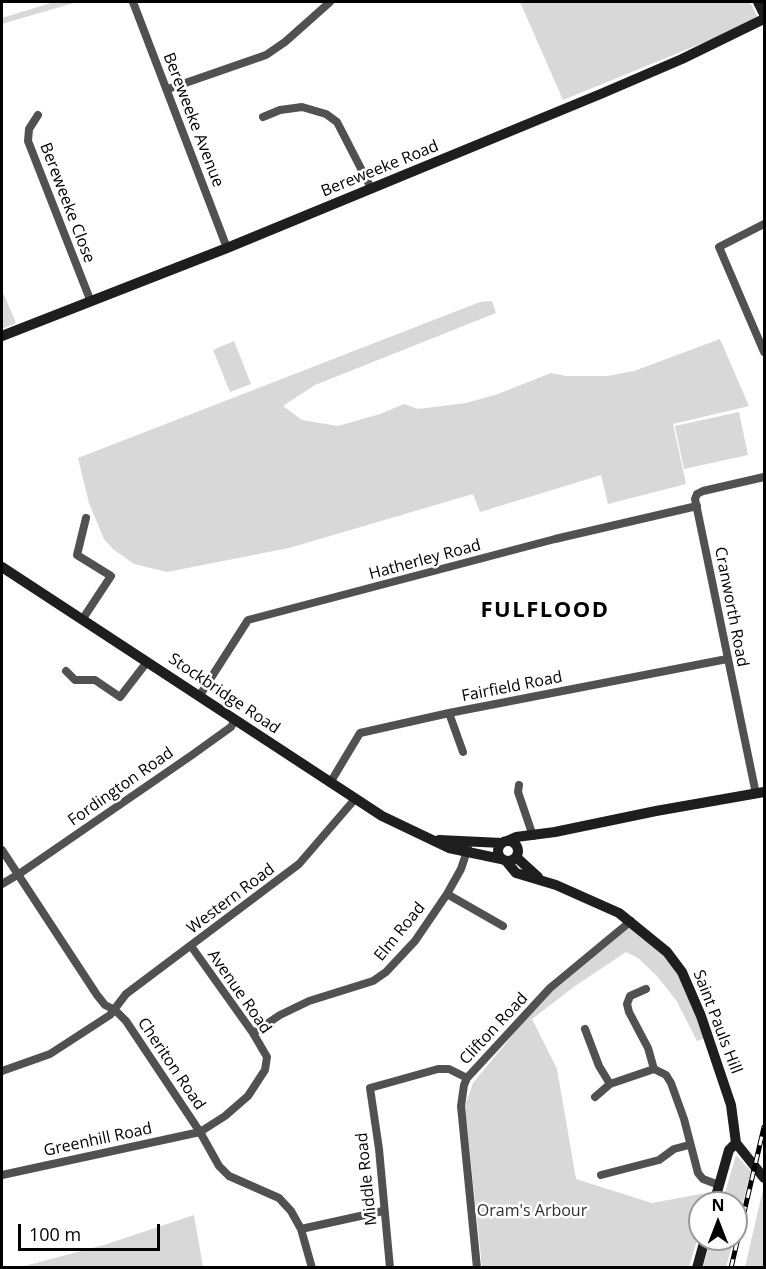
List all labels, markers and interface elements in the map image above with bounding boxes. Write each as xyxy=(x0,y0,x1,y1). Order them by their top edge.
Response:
street label: Bereweeke Avenue xyxy=(159,50,227,190)
street label: Bereweeke Road xyxy=(318,137,442,201)
street label: Bereweeke Close xyxy=(35,140,99,266)
street label: Hatherley Road xyxy=(367,536,483,584)
street label: Cranworth Road xyxy=(710,545,752,669)
district label: FULFLOOD xyxy=(481,598,609,624)
street label: Stockbridge Road xyxy=(165,650,283,738)
street label: Fairfield Road xyxy=(460,668,564,706)
street label: Fordington Road xyxy=(65,744,177,830)
street label: Western Road xyxy=(183,860,279,938)
street label: Elm Road xyxy=(370,899,430,965)
street label: Avenue Road xyxy=(203,946,275,1038)
street label: Saint Pauls Hill xyxy=(688,967,746,1077)
street label: Clifton Road xyxy=(456,989,532,1069)
street label: Cheriton Road xyxy=(133,1014,209,1114)
street label: Greenhill Road xyxy=(42,1119,154,1161)
street label: Middle Road xyxy=(353,1132,381,1226)
north arrow xyxy=(688,1191,748,1251)
text: N xyxy=(711,1194,725,1216)
park label: Oram's Arbour xyxy=(477,1201,587,1221)
scale bar xyxy=(21,1212,164,1250)
text: 100 m xyxy=(29,1222,81,1246)

